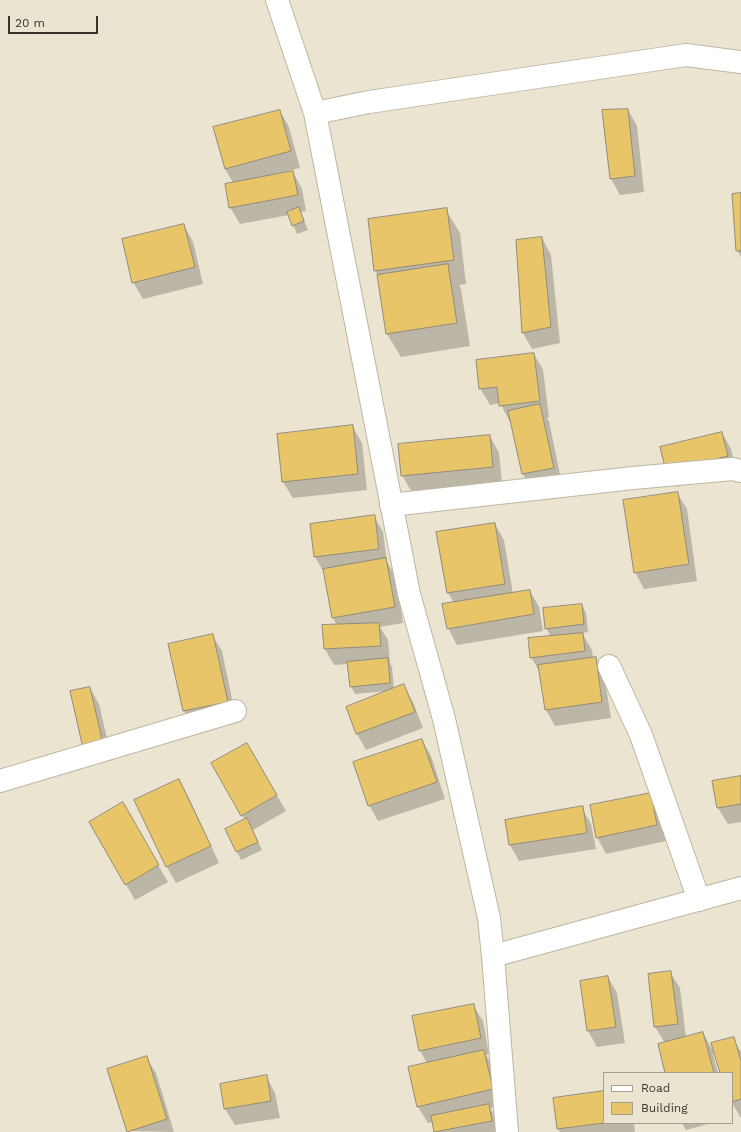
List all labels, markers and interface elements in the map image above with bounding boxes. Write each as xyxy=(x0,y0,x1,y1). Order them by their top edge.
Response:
scale bar xyxy=(10,8,100,34)
text: 20 m xyxy=(15,16,45,30)
legend xyxy=(603,1072,733,1124)
text: Road xyxy=(641,1081,670,1095)
text: Building xyxy=(641,1101,688,1115)

